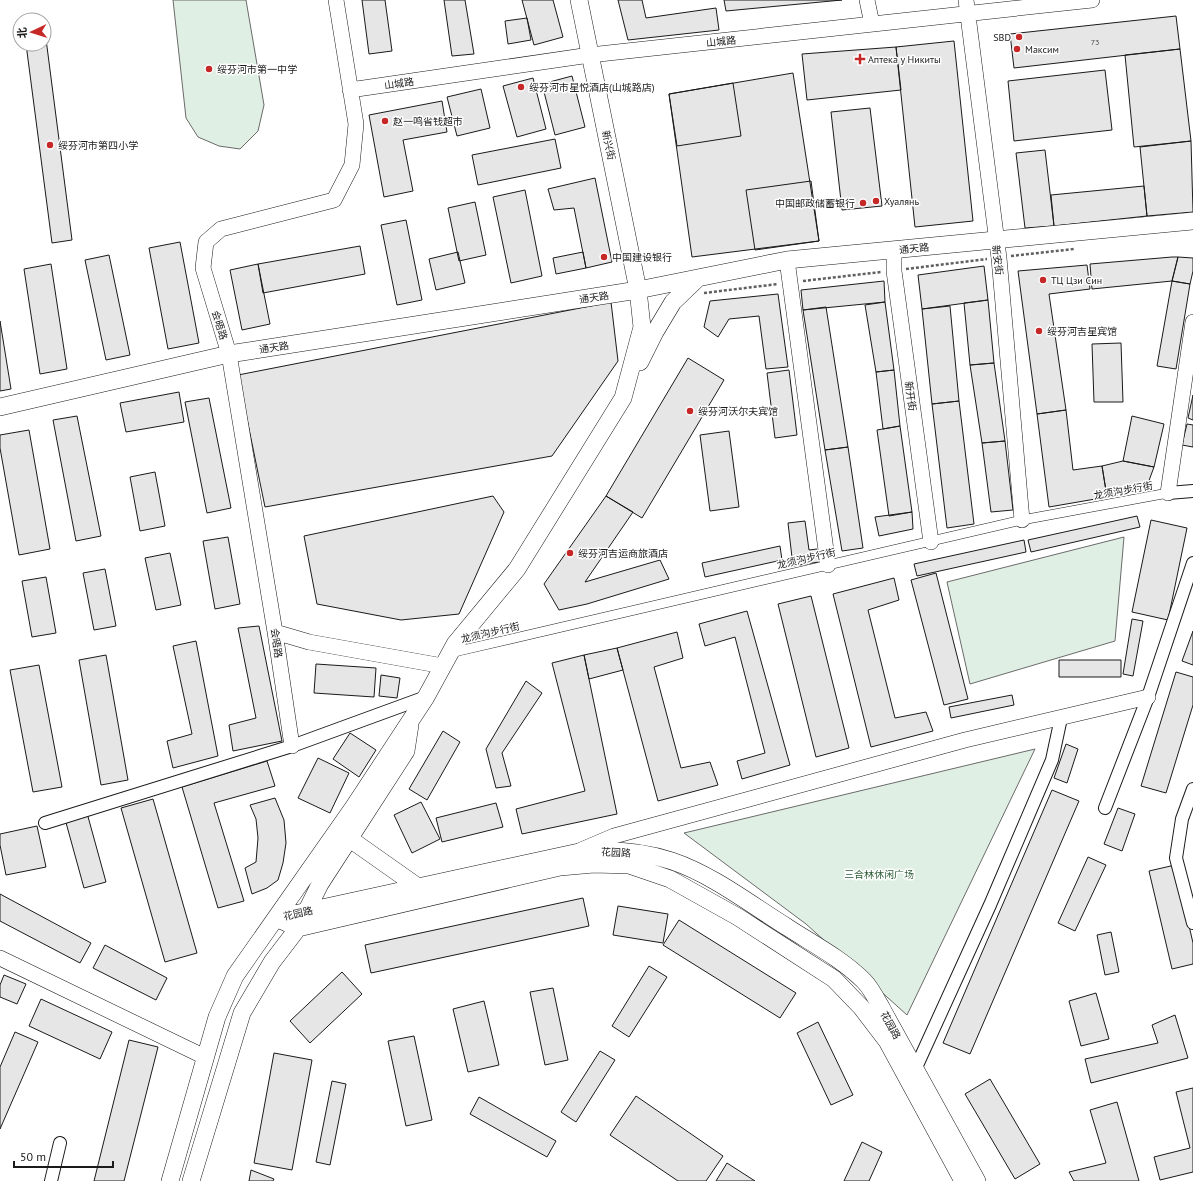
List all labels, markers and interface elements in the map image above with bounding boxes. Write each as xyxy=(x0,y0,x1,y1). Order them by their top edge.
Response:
north arrow xyxy=(12,12,52,52)
text: 北 xyxy=(15,27,29,39)
place label: SBD xyxy=(993,31,1011,44)
marker: SBD xyxy=(1014,32,1024,42)
street label: 山城路 xyxy=(705,33,737,50)
house number: 73 xyxy=(1091,37,1099,47)
place label: Максим xyxy=(1025,43,1059,56)
marker: Максим xyxy=(1012,44,1022,54)
place label: Аптека у Никиты xyxy=(868,53,940,66)
marker: Аптека у Никиты xyxy=(855,54,865,64)
place label: 绥芬河市第一中学 xyxy=(217,63,297,76)
marker: 绥芬河市第一中学 xyxy=(204,64,214,74)
street label: 山城路 xyxy=(383,75,415,92)
place label: 绥芬河市星悦酒店(山城路店) xyxy=(529,81,655,94)
marker: 绥芬河市星悦酒店(山城路店) xyxy=(516,82,526,92)
place label: 赵一鸣省钱超市 xyxy=(393,115,463,128)
marker: 赵一鸣省钱超市 xyxy=(380,116,390,126)
street label: 新兴街 xyxy=(599,129,618,161)
place label: 绥芬河市第四小学 xyxy=(58,139,138,152)
marker: 绥芬河市第四小学 xyxy=(45,140,55,150)
place label: Хуалянь xyxy=(884,195,919,208)
marker: Хуалянь xyxy=(871,196,881,206)
place label: 中国邮政储蓄银行 xyxy=(775,197,855,210)
marker: 中国邮政储蓄银行 xyxy=(858,198,868,208)
street label: 通天路 xyxy=(898,240,930,257)
street label: 新安街 xyxy=(989,244,1006,276)
place label: 中国建设银行 xyxy=(612,251,672,264)
marker: 中国建设银行 xyxy=(599,252,609,262)
place label: ТЦ Цзи Син xyxy=(1051,274,1102,287)
marker: ТЦ Цзи Син xyxy=(1038,275,1048,285)
street label: 通天路 xyxy=(578,289,610,306)
street label: 会晤路 xyxy=(209,309,230,341)
place label: 绥芬河吉星宾馆 xyxy=(1047,325,1117,338)
marker: 绥芬河吉星宾馆 xyxy=(1034,326,1044,336)
street label: 通天路 xyxy=(258,339,290,356)
street label: 新开街 xyxy=(902,380,919,412)
place label: 绥芬河沃尔夫宾馆 xyxy=(698,405,778,418)
marker: 绥芬河沃尔夫宾馆 xyxy=(685,406,695,416)
street label: 龙须沟步行街 xyxy=(1092,479,1154,502)
street label: 龙须沟步行街 xyxy=(775,545,837,572)
place label: 绥芬河吉运商旅酒店 xyxy=(578,547,668,560)
marker: 绥芬河吉运商旅酒店 xyxy=(565,548,575,558)
street label: 龙须沟步行街 xyxy=(459,619,521,646)
street label: 会晤路 xyxy=(268,627,285,659)
street label: 花园路 xyxy=(601,845,631,860)
park label: 三合林休闲广场 xyxy=(844,868,914,881)
street label: 花园路 xyxy=(282,904,314,923)
street label: 花园路 xyxy=(878,1009,904,1042)
scale bar xyxy=(14,1143,113,1169)
text: 50 m xyxy=(20,1149,46,1164)

